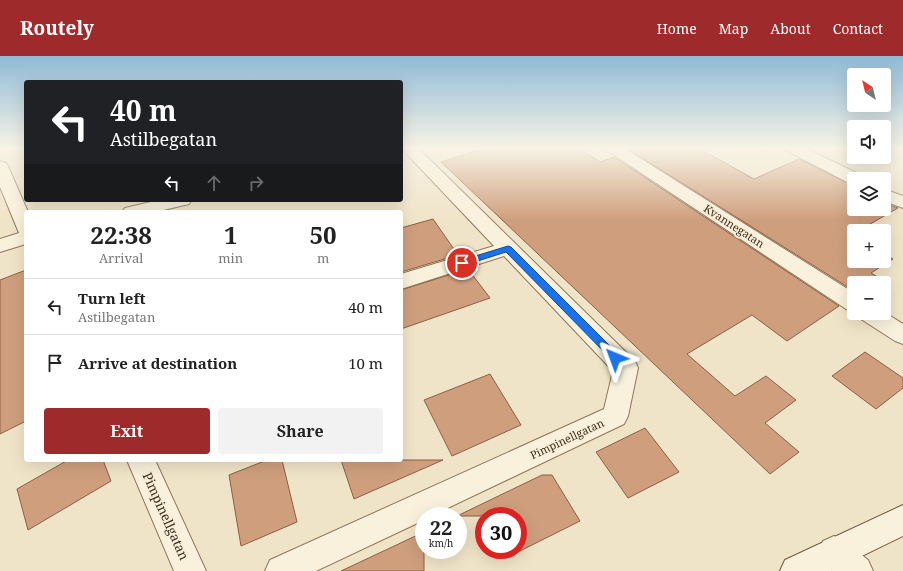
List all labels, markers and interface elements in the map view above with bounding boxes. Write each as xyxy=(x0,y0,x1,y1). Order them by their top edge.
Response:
text: Routely xyxy=(20,15,94,41)
text: Home xyxy=(657,19,697,38)
text: Map xyxy=(719,19,748,38)
text: About xyxy=(770,19,811,38)
text: Contact xyxy=(833,19,883,38)
north arrow xyxy=(847,68,891,112)
map controls xyxy=(847,68,891,320)
text: 40 m xyxy=(110,91,177,129)
icon: left xyxy=(44,96,96,148)
button: sound xyxy=(847,120,891,164)
text: Astilbegatan xyxy=(110,127,217,151)
icon: left xyxy=(161,172,183,194)
icon: ahead xyxy=(203,172,225,194)
icon: right xyxy=(245,172,267,194)
button: layers xyxy=(847,172,891,216)
street label: Kvannegatan xyxy=(701,200,768,251)
text: 22:38 xyxy=(90,218,152,251)
text: 1 xyxy=(224,218,237,251)
text: 50 xyxy=(309,218,337,251)
button: + xyxy=(847,224,891,268)
pin xyxy=(445,246,479,280)
text: Arrival xyxy=(99,249,143,267)
text: min xyxy=(218,249,243,267)
text: m xyxy=(317,249,329,267)
icon: arrive xyxy=(451,252,473,274)
button: − xyxy=(847,276,891,320)
text: Turn left xyxy=(78,288,146,308)
icon: left xyxy=(44,296,66,318)
text: 40 m xyxy=(348,297,383,317)
text: Astilbegatan xyxy=(78,308,155,326)
position arrow xyxy=(594,337,636,379)
icon: arrive xyxy=(44,352,66,374)
text: Arrive at destination xyxy=(78,353,237,373)
text: 10 m xyxy=(348,353,383,373)
button: Exit xyxy=(44,408,210,454)
button: Share xyxy=(218,408,383,454)
street label: Pimpinellgatan xyxy=(527,415,606,462)
street label: Pimpinellgatan xyxy=(139,469,194,563)
speed limit sign: 30 xyxy=(475,507,527,559)
text: 22 xyxy=(430,514,452,541)
text: km/h xyxy=(429,536,453,550)

